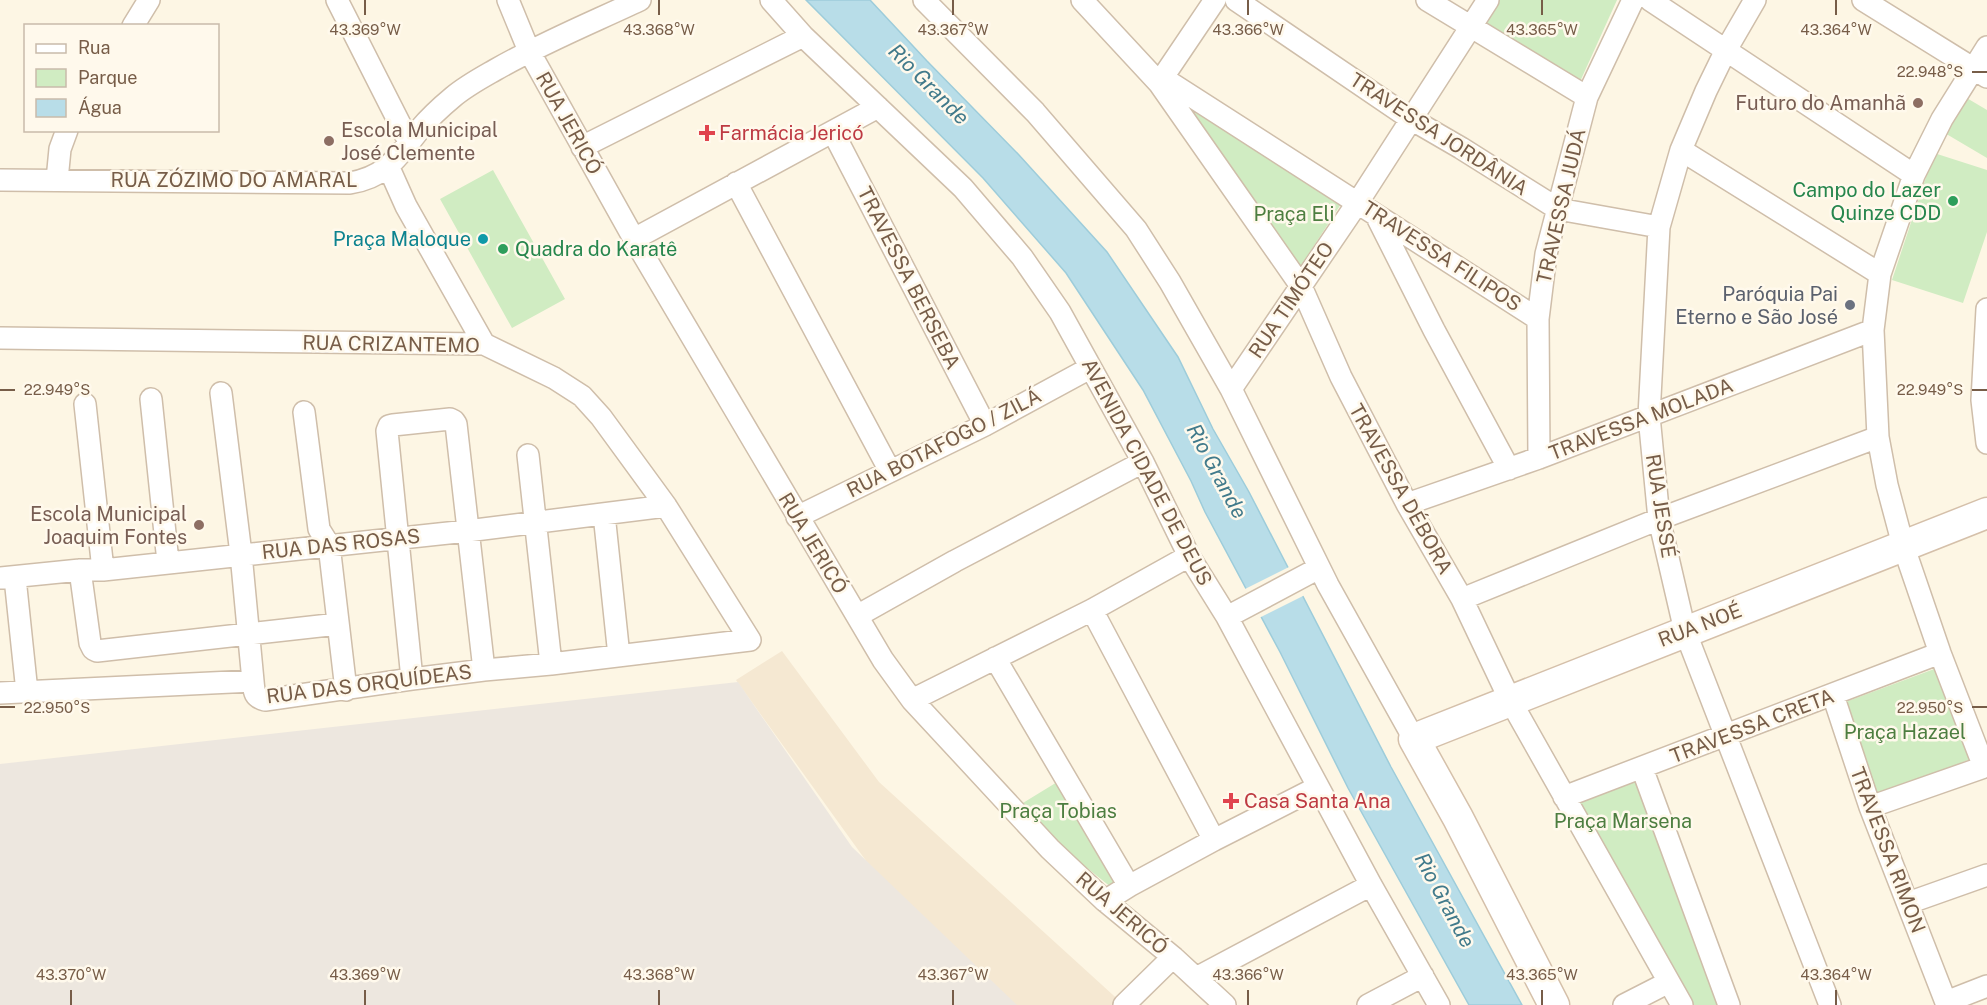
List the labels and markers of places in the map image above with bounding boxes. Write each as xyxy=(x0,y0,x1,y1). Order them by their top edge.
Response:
place label: Futuro do Amanhã xyxy=(1735,91,1906,115)
marker: Futuro do Amanhã xyxy=(1911,96,1925,110)
place label: Escola Municipal José Clemente xyxy=(341,118,498,165)
place label: Farmácia Jericó xyxy=(719,121,863,145)
marker: Farmácia Jericó xyxy=(700,126,714,140)
marker: Escola Municipal José Clemente xyxy=(322,134,336,148)
place label: Campo do Lazer Quinze CDD xyxy=(1792,178,1941,225)
marker: Campo do Lazer Quinze CDD xyxy=(1946,194,1960,208)
place label: Praça Maloque xyxy=(333,227,471,251)
marker: Praça Maloque xyxy=(476,232,490,246)
place label: Quadra do Karatê xyxy=(515,237,677,261)
marker: Quadra do Karatê xyxy=(496,242,510,256)
place label: Paróquia Pai Eterno e São José xyxy=(1675,282,1838,329)
marker: Paróquia Pai Eterno e São José xyxy=(1843,298,1857,312)
place label: Escola Municipal Joaquim Fontes xyxy=(30,502,187,549)
marker: Escola Municipal Joaquim Fontes xyxy=(192,518,206,532)
place label: Casa Santa Ana xyxy=(1244,789,1391,813)
marker: Casa Santa Ana xyxy=(1222,792,1240,810)

